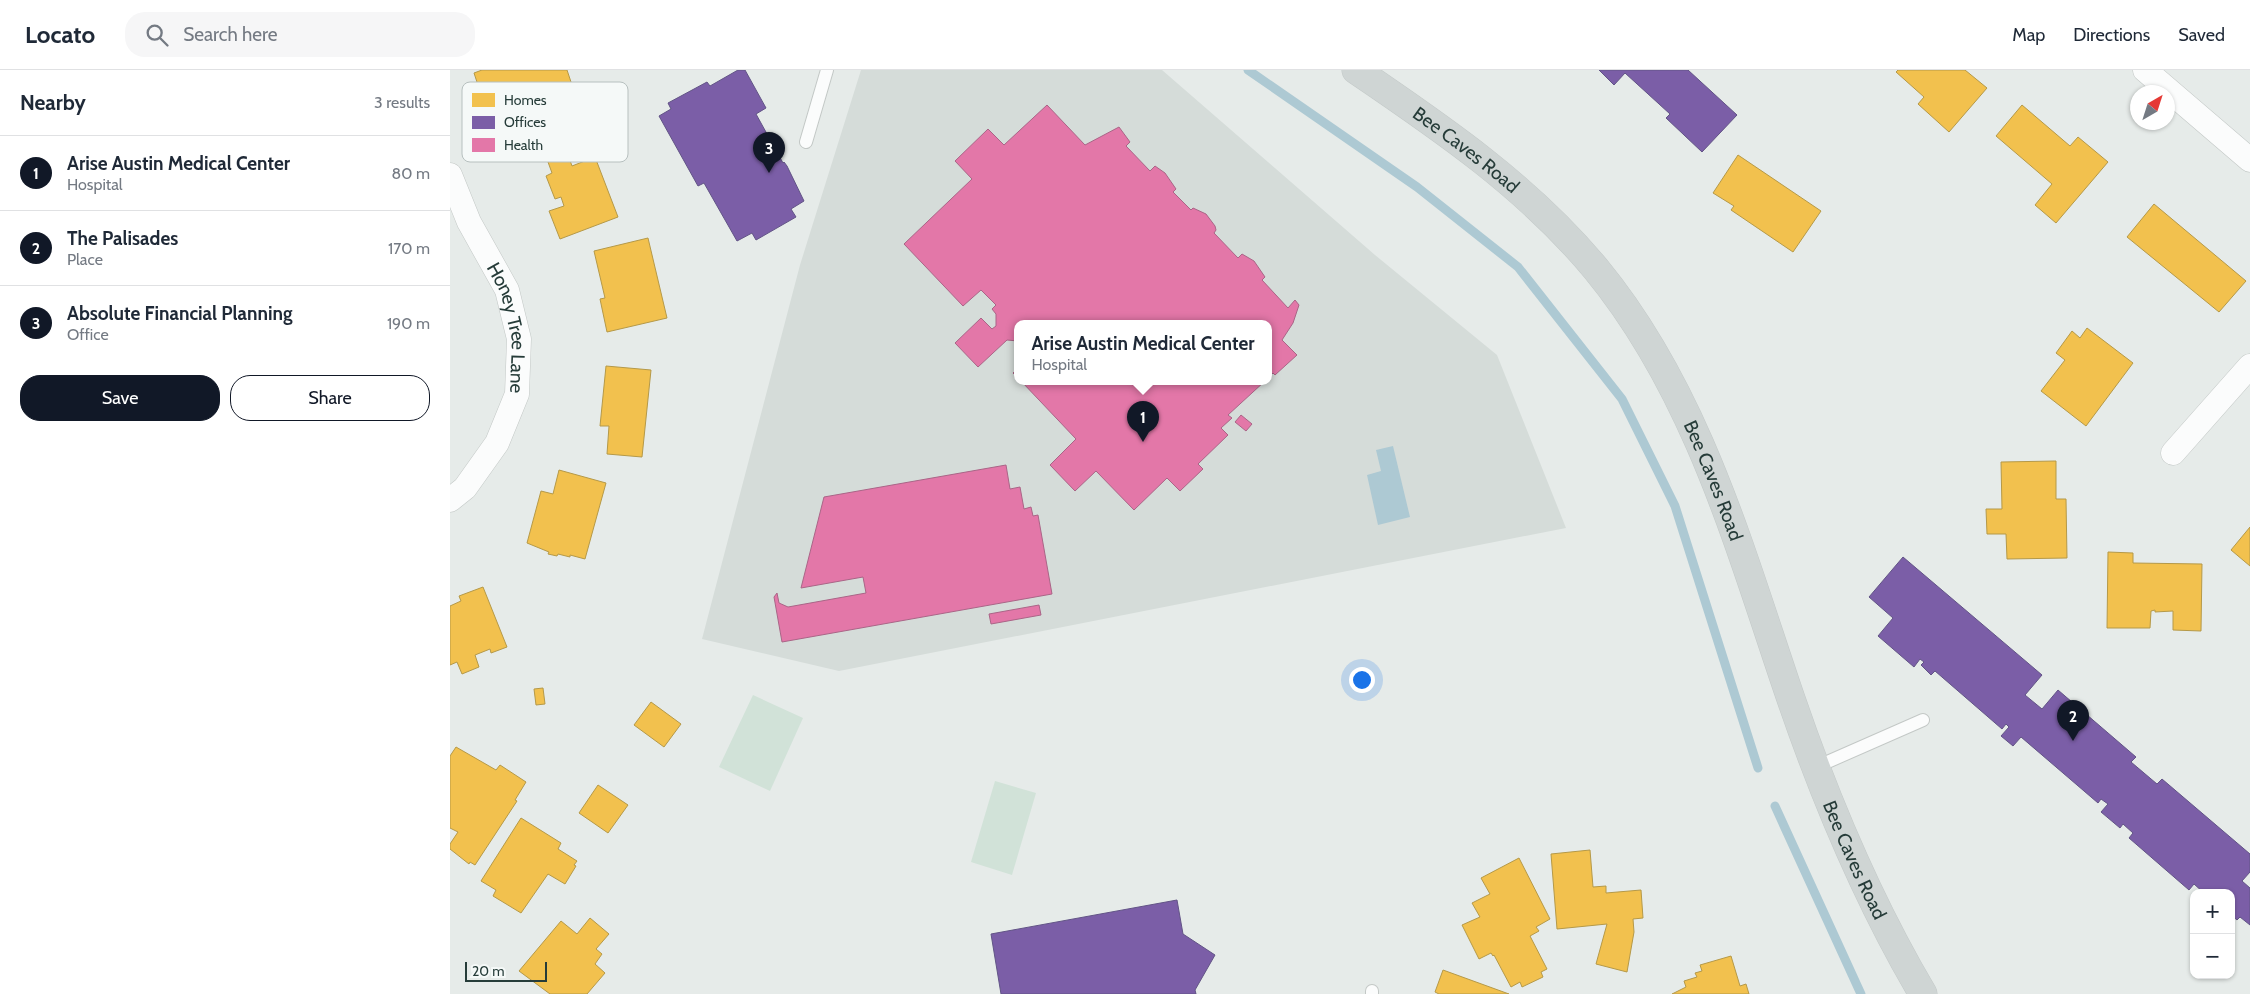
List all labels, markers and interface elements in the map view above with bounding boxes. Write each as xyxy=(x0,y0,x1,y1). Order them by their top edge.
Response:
search box xyxy=(125,12,475,57)
text: Locato xyxy=(25,20,95,49)
icon: search xyxy=(143,21,171,49)
text: Search here xyxy=(183,23,278,46)
text: Map xyxy=(2012,24,2045,46)
text: Directions xyxy=(2073,24,2150,46)
text: Saved xyxy=(2178,24,2225,46)
legend xyxy=(462,82,628,162)
north arrow xyxy=(2130,85,2175,130)
text: Nearby xyxy=(20,90,86,115)
text: Homes xyxy=(504,91,547,109)
text: 3 results xyxy=(374,93,430,112)
street label: Bee Caves Road xyxy=(1409,101,1524,197)
text: Offices xyxy=(504,113,546,131)
pin: 3 xyxy=(753,132,785,173)
text: Health xyxy=(504,136,543,154)
text: Arise Austin Medical Center xyxy=(67,152,290,175)
text: 1 xyxy=(33,164,39,183)
text: 80 m xyxy=(392,164,430,183)
text: Hospital xyxy=(67,175,123,194)
text: The Palisades xyxy=(67,227,178,250)
text: 2 xyxy=(32,239,40,258)
text: 170 m xyxy=(388,239,430,258)
text: Place xyxy=(67,250,103,269)
street label: Honey Tree Lane xyxy=(482,258,531,394)
text: Absolute Financial Planning xyxy=(67,302,293,325)
text: 3 xyxy=(32,314,40,333)
text: 190 m xyxy=(387,314,430,333)
popup xyxy=(1014,320,1272,385)
text: Office xyxy=(67,325,109,344)
text: Arise Austin Medical Center xyxy=(1031,332,1255,355)
text: Hospital xyxy=(1031,355,1087,374)
button: Save xyxy=(20,375,220,421)
button: Share xyxy=(230,375,430,421)
pin: 1 xyxy=(1127,401,1159,442)
street label: Bee Caves Road xyxy=(1679,416,1748,544)
your location xyxy=(1349,667,1375,693)
pin: 2 xyxy=(2057,700,2089,741)
street label: Bee Caves Road xyxy=(1818,797,1892,923)
map controls xyxy=(2190,889,2235,979)
button: + xyxy=(2190,889,2235,934)
button: − xyxy=(2190,934,2235,979)
scale bar xyxy=(465,959,548,982)
text: 20 m xyxy=(472,962,505,980)

